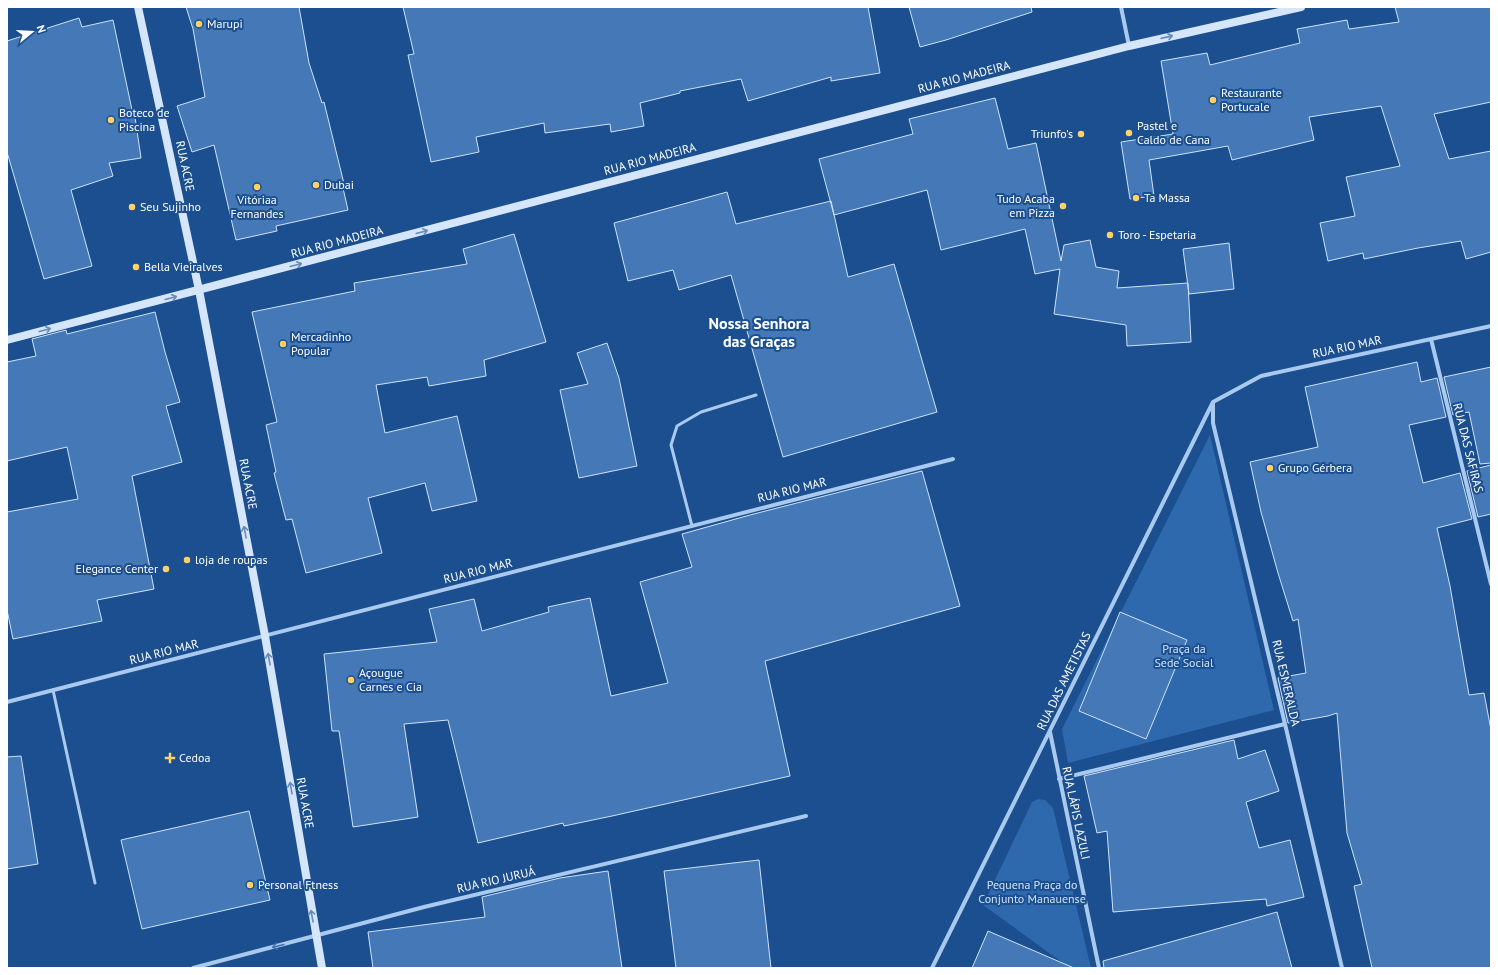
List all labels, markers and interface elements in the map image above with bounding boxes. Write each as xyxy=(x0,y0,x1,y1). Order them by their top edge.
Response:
north arrow xyxy=(12,12,52,52)
place label: Marupi xyxy=(207,16,243,31)
marker: Marupi xyxy=(194,19,204,29)
text: N xyxy=(34,23,49,35)
one-way arrow xyxy=(1160,33,1173,41)
street label: RUA RIO MADEIRA xyxy=(916,57,1012,96)
place label: Restaurante Portucale xyxy=(1221,85,1282,114)
marker: Restaurante Portucale xyxy=(1208,95,1218,105)
place label: Boteco de Piscina xyxy=(119,105,170,134)
marker: Boteco de Piscina xyxy=(106,115,116,125)
place label: Pastel e Caldo de Cana xyxy=(1137,118,1210,147)
place label: Triunfo's xyxy=(1031,126,1073,141)
marker: Pastel e Caldo de Cana xyxy=(1124,128,1134,138)
marker: Triunfo's xyxy=(1076,129,1086,139)
street label: RUA ACRE xyxy=(173,139,198,193)
street label: RUA RIO MADEIRA xyxy=(602,139,698,178)
place label: Dubai xyxy=(324,177,354,192)
marker: Dubai xyxy=(311,180,321,190)
marker: Vitóriaa Fernandes xyxy=(252,182,262,192)
place label: Ta Massa xyxy=(1144,190,1190,205)
place label: Tudo Acaba em Pizza xyxy=(997,191,1055,220)
place label: Vitóriaa Fernandes xyxy=(230,192,284,221)
marker: Ta Massa xyxy=(1131,193,1141,203)
place label: Seu Sujinho xyxy=(140,199,201,214)
marker: Tudo Acaba em Pizza xyxy=(1058,201,1068,211)
marker: Seu Sujinho xyxy=(127,202,137,212)
street label: RUA RIO MADEIRA xyxy=(289,222,385,261)
place label: Toro - Espetaria xyxy=(1118,227,1196,242)
one-way arrow xyxy=(415,228,428,235)
marker: Toro - Espetaria xyxy=(1105,230,1115,240)
place label: Bella Vieiralves xyxy=(144,259,223,274)
one-way arrow xyxy=(290,261,303,268)
marker: Bella Vieiralves xyxy=(131,262,141,272)
one-way arrow xyxy=(164,294,177,301)
district label: Nossa Senhora das Graças xyxy=(709,313,809,351)
one-way arrow xyxy=(38,326,51,334)
place label: Mercadinho Popular xyxy=(291,329,351,358)
street label: RUA RIO MAR xyxy=(1311,332,1383,361)
marker: Mercadinho Popular xyxy=(278,339,288,349)
street label: RUA DAS SAFIRAS xyxy=(1450,401,1487,494)
street label: RUA ACRE xyxy=(236,457,261,511)
place label: Grupo Gérbera xyxy=(1278,460,1352,475)
marker: Grupo Gérbera xyxy=(1265,463,1275,473)
street label: RUA RIO MAR xyxy=(756,474,828,505)
one-way arrow xyxy=(241,526,249,539)
place label: loja de roupas xyxy=(195,552,268,567)
marker: loja de roupas xyxy=(182,555,192,565)
street label: RUA RIO MAR xyxy=(442,555,514,586)
place label: Elegance Center xyxy=(75,561,158,576)
marker: Elegance Center xyxy=(161,564,171,574)
street label: RUA DAS AMETISTAS xyxy=(1033,629,1094,732)
street label: RUA RIO MAR xyxy=(128,636,200,667)
street label: RUA ESMERALDA xyxy=(1269,638,1304,727)
park label: Praça da Sede Social xyxy=(1154,641,1214,670)
one-way arrow xyxy=(265,653,273,666)
place label: Açougue Carnes e Cia xyxy=(359,665,422,694)
marker: Açougue Carnes e Cia xyxy=(346,675,356,685)
place label: Cedoa xyxy=(179,750,210,765)
marker: Cedoa xyxy=(164,752,176,764)
street label: RUA LÁPIS LAZULI xyxy=(1059,765,1094,861)
street label: RUA ACRE xyxy=(294,776,317,830)
one-way arrow xyxy=(287,782,295,795)
street label: RUA RIO JURUÁ xyxy=(455,863,537,896)
place label: Personal Ftness xyxy=(258,877,338,892)
park label: Pequena Praça do Conjunto Manauense xyxy=(978,877,1086,906)
marker: Personal Ftness xyxy=(245,880,255,890)
one-way arrow xyxy=(308,910,316,923)
one-way arrow xyxy=(272,943,285,950)

